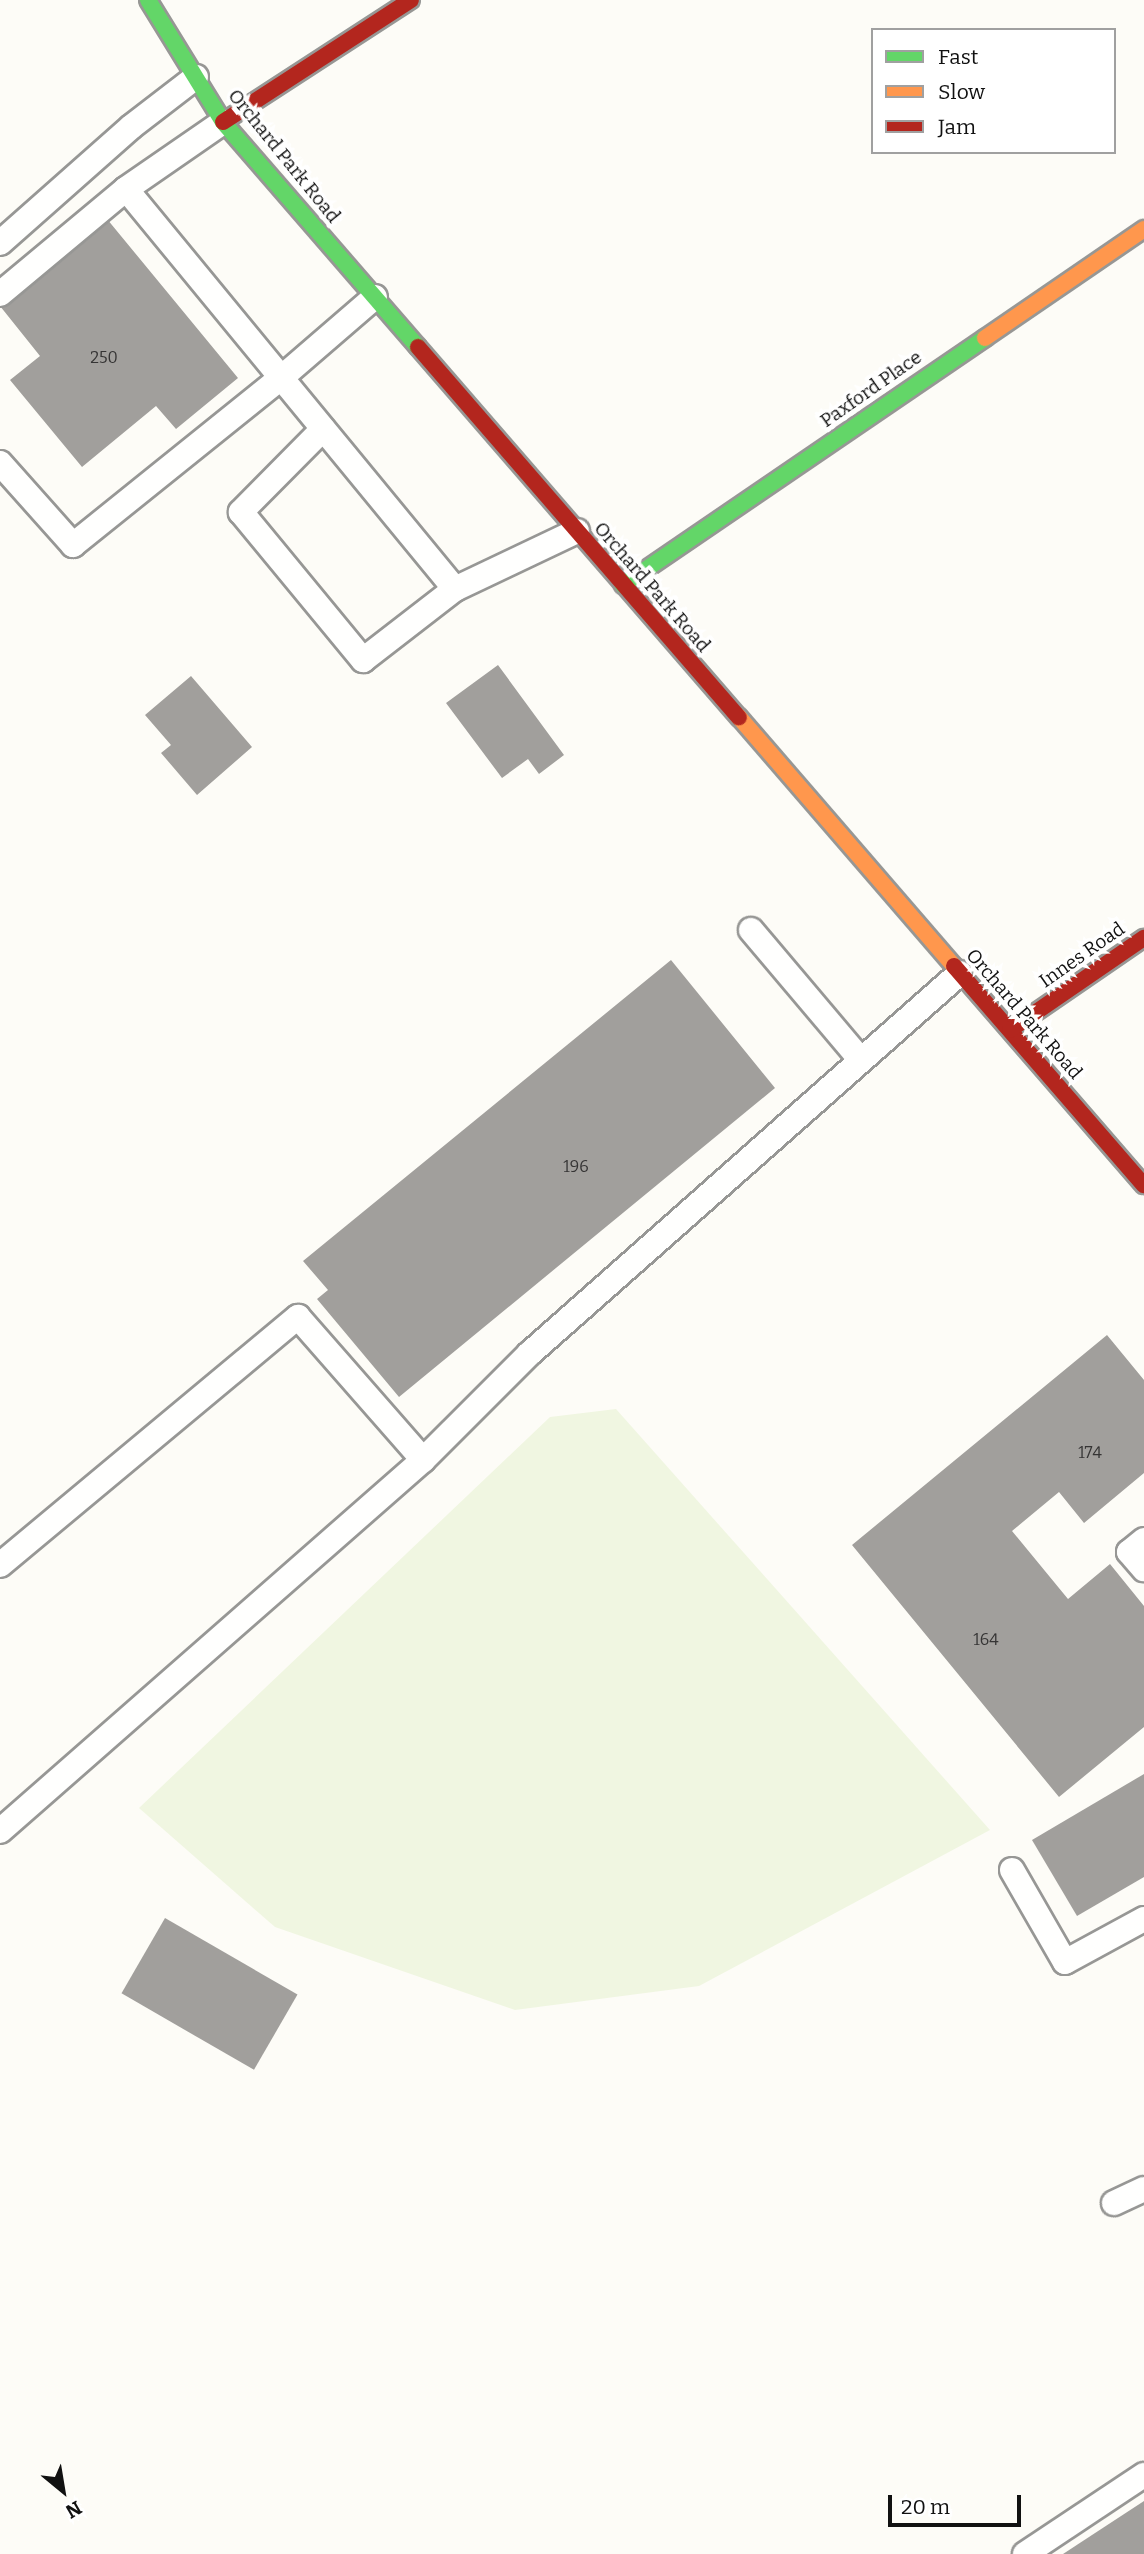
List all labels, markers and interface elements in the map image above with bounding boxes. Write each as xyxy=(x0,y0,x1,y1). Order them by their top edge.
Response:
legend xyxy=(871,28,1116,154)
text: Fast xyxy=(938,44,978,70)
text: Slow xyxy=(938,79,985,105)
street label: Orchard Park Road xyxy=(223,85,345,227)
text: Jam xyxy=(938,114,976,140)
street label: Paxford Place xyxy=(816,346,926,432)
house number: 250 xyxy=(90,348,118,368)
street label: Orchard Park Road xyxy=(589,517,715,657)
street label: Innes Road xyxy=(1035,917,1129,993)
street label: Orchard Park Road xyxy=(961,944,1087,1084)
house number: 196 xyxy=(563,1157,589,1177)
house number: 174 xyxy=(1078,1443,1102,1463)
house number: 164 xyxy=(973,1630,999,1650)
north arrow xyxy=(28,2456,98,2526)
scale bar xyxy=(892,2480,1025,2524)
text: 20 m xyxy=(901,2494,950,2520)
text: N xyxy=(62,2496,86,2523)

